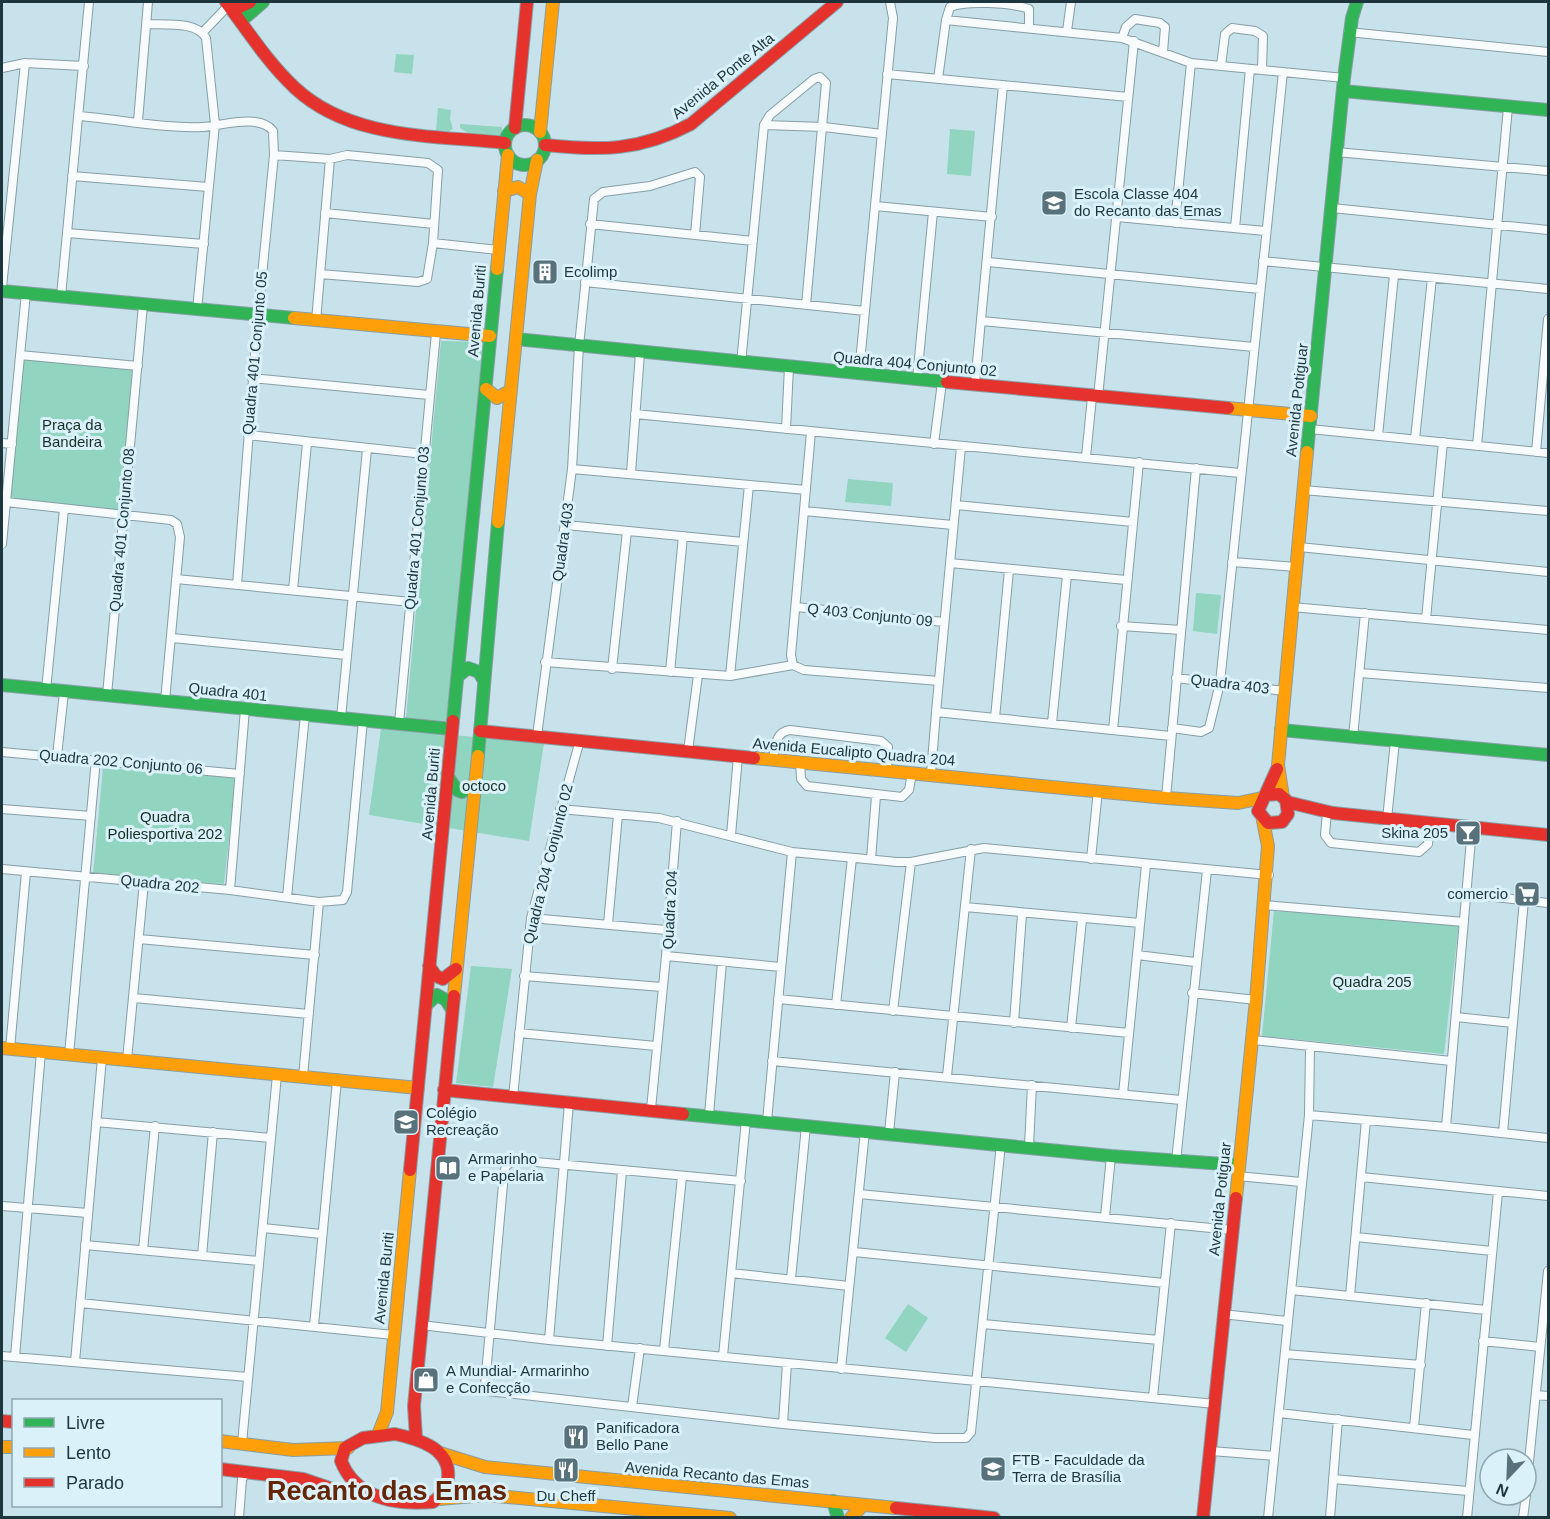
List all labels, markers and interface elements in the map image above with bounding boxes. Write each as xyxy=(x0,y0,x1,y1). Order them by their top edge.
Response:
street label: Avenida Ponte Alta xyxy=(668,29,778,122)
place label: Escola Classe 404 do Recanto das Emas xyxy=(1074,185,1222,219)
school or university icon: Escola Classe 404 do Recanto das Emas xyxy=(1039,188,1069,218)
building icon: Ecolimp xyxy=(530,257,560,287)
place label: Ecolimp xyxy=(564,263,617,280)
street label: Avenida Buriti xyxy=(464,264,489,358)
street label: Quadra 401 Conjunto 05 xyxy=(239,270,270,436)
street label: Avenida Potiguar xyxy=(1282,342,1311,458)
street label: Quadra 404 Conjunto 02 xyxy=(832,348,998,379)
park label: Praça da Bandeira xyxy=(42,416,103,450)
street label: Quadra 401 Conjunto 03 xyxy=(401,445,432,611)
street label: Quadra 401 Conjunto 08 xyxy=(106,447,137,613)
street label: Quadra 403 xyxy=(549,502,576,582)
street label: Q 403 Conjunto 09 xyxy=(807,599,934,630)
street label: Quadra 403 xyxy=(1190,670,1270,697)
street label: Quadra 401 xyxy=(188,679,268,704)
street label: Avenida Eucalipto Quadra 204 xyxy=(752,734,956,769)
street label: Quadra 202 Conjunto 06 xyxy=(38,746,204,777)
street label: Avenida Buriti xyxy=(418,747,443,841)
park label: octoco xyxy=(462,777,506,794)
street label: Quadra 204 Conjunto 02 xyxy=(519,782,576,946)
park label: Quadra Poliesportiva 202 xyxy=(107,808,223,842)
bar icon: Skina 205 xyxy=(1453,818,1483,848)
place label: Skina 205 xyxy=(1381,824,1448,841)
street label: Quadra 204 xyxy=(659,870,680,950)
street label: Quadra 202 xyxy=(120,871,200,896)
supermarket icon: comercio xyxy=(1512,879,1542,909)
place label: comercio xyxy=(1447,885,1508,902)
park label: Quadra 205 xyxy=(1332,973,1412,990)
place label: Colégio Recreação xyxy=(426,1104,499,1138)
school or university icon: Colégio Recreação xyxy=(391,1107,421,1137)
street label: Avenida Potiguar xyxy=(1205,1141,1234,1257)
place label: Armarinho e Papelaria xyxy=(468,1150,545,1184)
library icon: Armarinho e Papelaria xyxy=(433,1153,463,1183)
street label: Avenida Buriti xyxy=(370,1231,397,1325)
place label: A Mundial- Armarinho e Confecção xyxy=(446,1362,589,1396)
shop icon: A Mundial- Armarinho e Confecção xyxy=(411,1365,441,1395)
legend xyxy=(12,1399,222,1507)
text: Livre xyxy=(66,1413,105,1433)
place label: Panificadora Bello Pane xyxy=(596,1419,680,1453)
restaurant icon: Panificadora Bello Pane xyxy=(561,1422,591,1452)
text: Lento xyxy=(66,1443,111,1463)
north arrow xyxy=(1478,1447,1538,1507)
place label: FTB - Faculdade da Terra de Brasília xyxy=(1012,1451,1145,1485)
school or university icon: FTB - Faculdade da Terra de Brasília xyxy=(978,1454,1008,1484)
restaurant icon: Du Cheff xyxy=(551,1455,581,1485)
street label: Avenida Recanto das Emas xyxy=(624,1458,810,1491)
text: Parado xyxy=(66,1473,124,1493)
district label: Recanto das Emas xyxy=(267,1476,507,1506)
text: N xyxy=(1494,1480,1511,1500)
place label: Du Cheff xyxy=(537,1487,596,1504)

